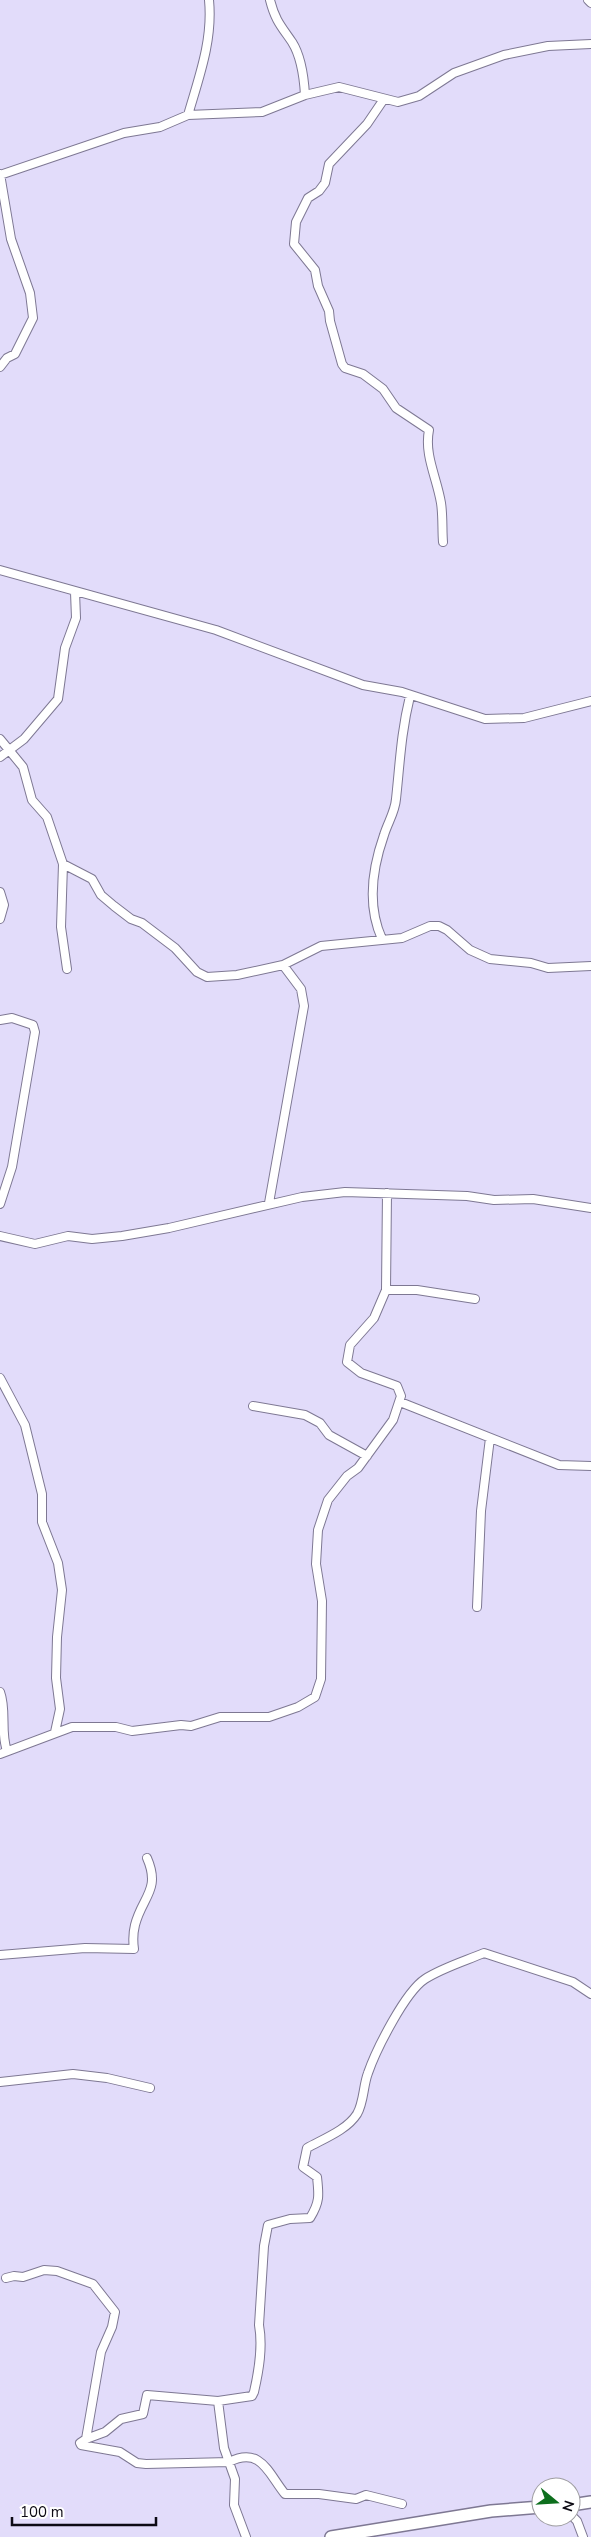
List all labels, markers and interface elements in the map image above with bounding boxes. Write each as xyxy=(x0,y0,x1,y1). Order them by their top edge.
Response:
north arrow xyxy=(531,2477,581,2527)
scale bar xyxy=(12,2494,156,2526)
text: N xyxy=(557,2498,579,2514)
text: 100 m xyxy=(20,2502,64,2522)

